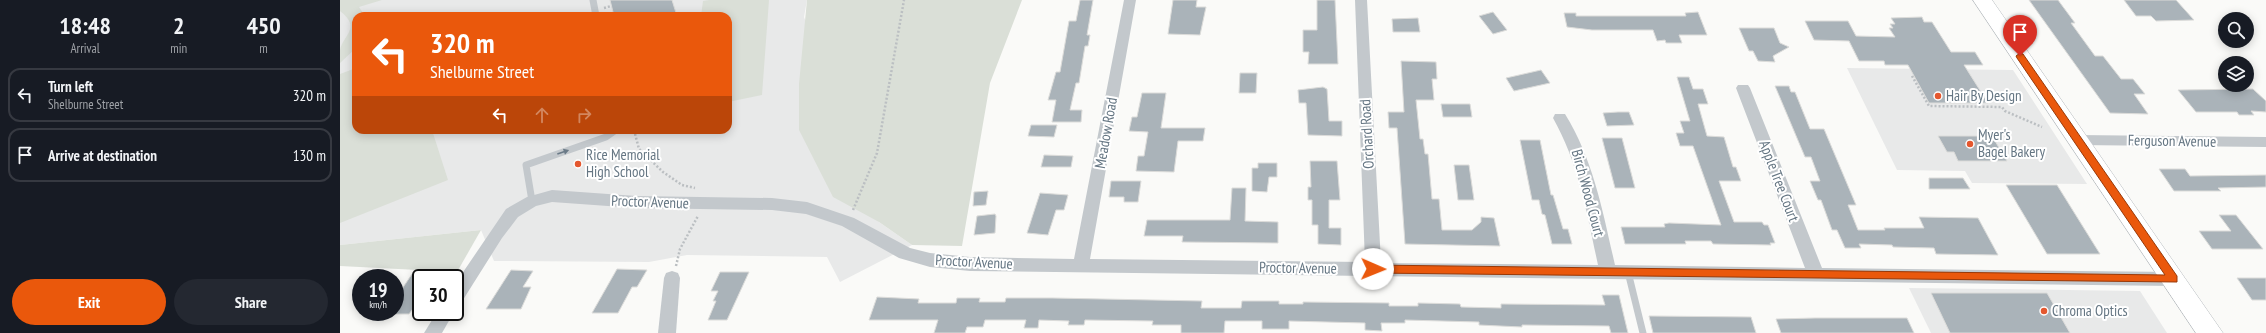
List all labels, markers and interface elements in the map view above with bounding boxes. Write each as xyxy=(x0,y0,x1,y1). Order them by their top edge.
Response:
text: 18:48 xyxy=(59,10,111,41)
text: 2 xyxy=(173,10,184,41)
text: 450 xyxy=(246,10,281,41)
map controls xyxy=(2218,12,2254,92)
button: search xyxy=(2218,12,2254,48)
pin xyxy=(2003,15,2037,56)
icon: arrive xyxy=(2009,21,2031,43)
text: 320 m xyxy=(430,24,494,61)
icon: left xyxy=(364,28,416,80)
text: Arrival xyxy=(70,40,100,57)
text: min xyxy=(170,40,187,57)
text: m xyxy=(259,40,268,57)
button: layers xyxy=(2218,56,2254,92)
text: Shelburne Street xyxy=(430,60,534,83)
text: Turn left xyxy=(48,77,93,96)
icon: left xyxy=(14,84,36,106)
text: 320 m xyxy=(293,86,326,105)
place label: Hair By Design xyxy=(1946,86,2022,105)
marker: Hair By Design xyxy=(1933,91,1943,101)
text: Shelburne Street xyxy=(48,96,123,113)
street label: Meadow Road xyxy=(1090,96,1121,170)
street label: Orchard Road xyxy=(1355,99,1378,169)
icon: left xyxy=(489,104,511,126)
icon: ahead xyxy=(531,104,553,126)
icon: right xyxy=(573,104,595,126)
place label: Myer's Bagel Bakery xyxy=(1978,125,2045,161)
street label: Ferguson Avenue xyxy=(2128,130,2216,151)
street label: Apple Tree Court xyxy=(1755,137,1804,224)
marker: Myer's Bagel Bakery xyxy=(1965,139,1975,149)
icon: arrive xyxy=(14,144,36,166)
place label: Rice Memorial High School xyxy=(586,145,660,181)
text: Arrive at destination xyxy=(48,146,157,165)
text: 130 m xyxy=(293,146,326,165)
street label: Birch Wood Court xyxy=(1568,147,1609,239)
one-way arrow xyxy=(557,149,569,155)
marker: Rice Memorial High School xyxy=(573,159,583,169)
street label: Proctor Avenue xyxy=(611,191,689,212)
position arrow xyxy=(1352,248,1394,290)
street label: Proctor Avenue xyxy=(935,250,1013,273)
street label: Proctor Avenue xyxy=(1259,257,1337,278)
speed limit sign: 30 xyxy=(412,269,464,321)
text: 19 xyxy=(368,277,388,303)
button: Exit xyxy=(12,279,166,325)
button: Share xyxy=(174,279,328,325)
text: km/h xyxy=(369,298,387,311)
place label: Chroma Optics xyxy=(2052,301,2128,320)
marker: Chroma Optics xyxy=(2039,306,2049,316)

